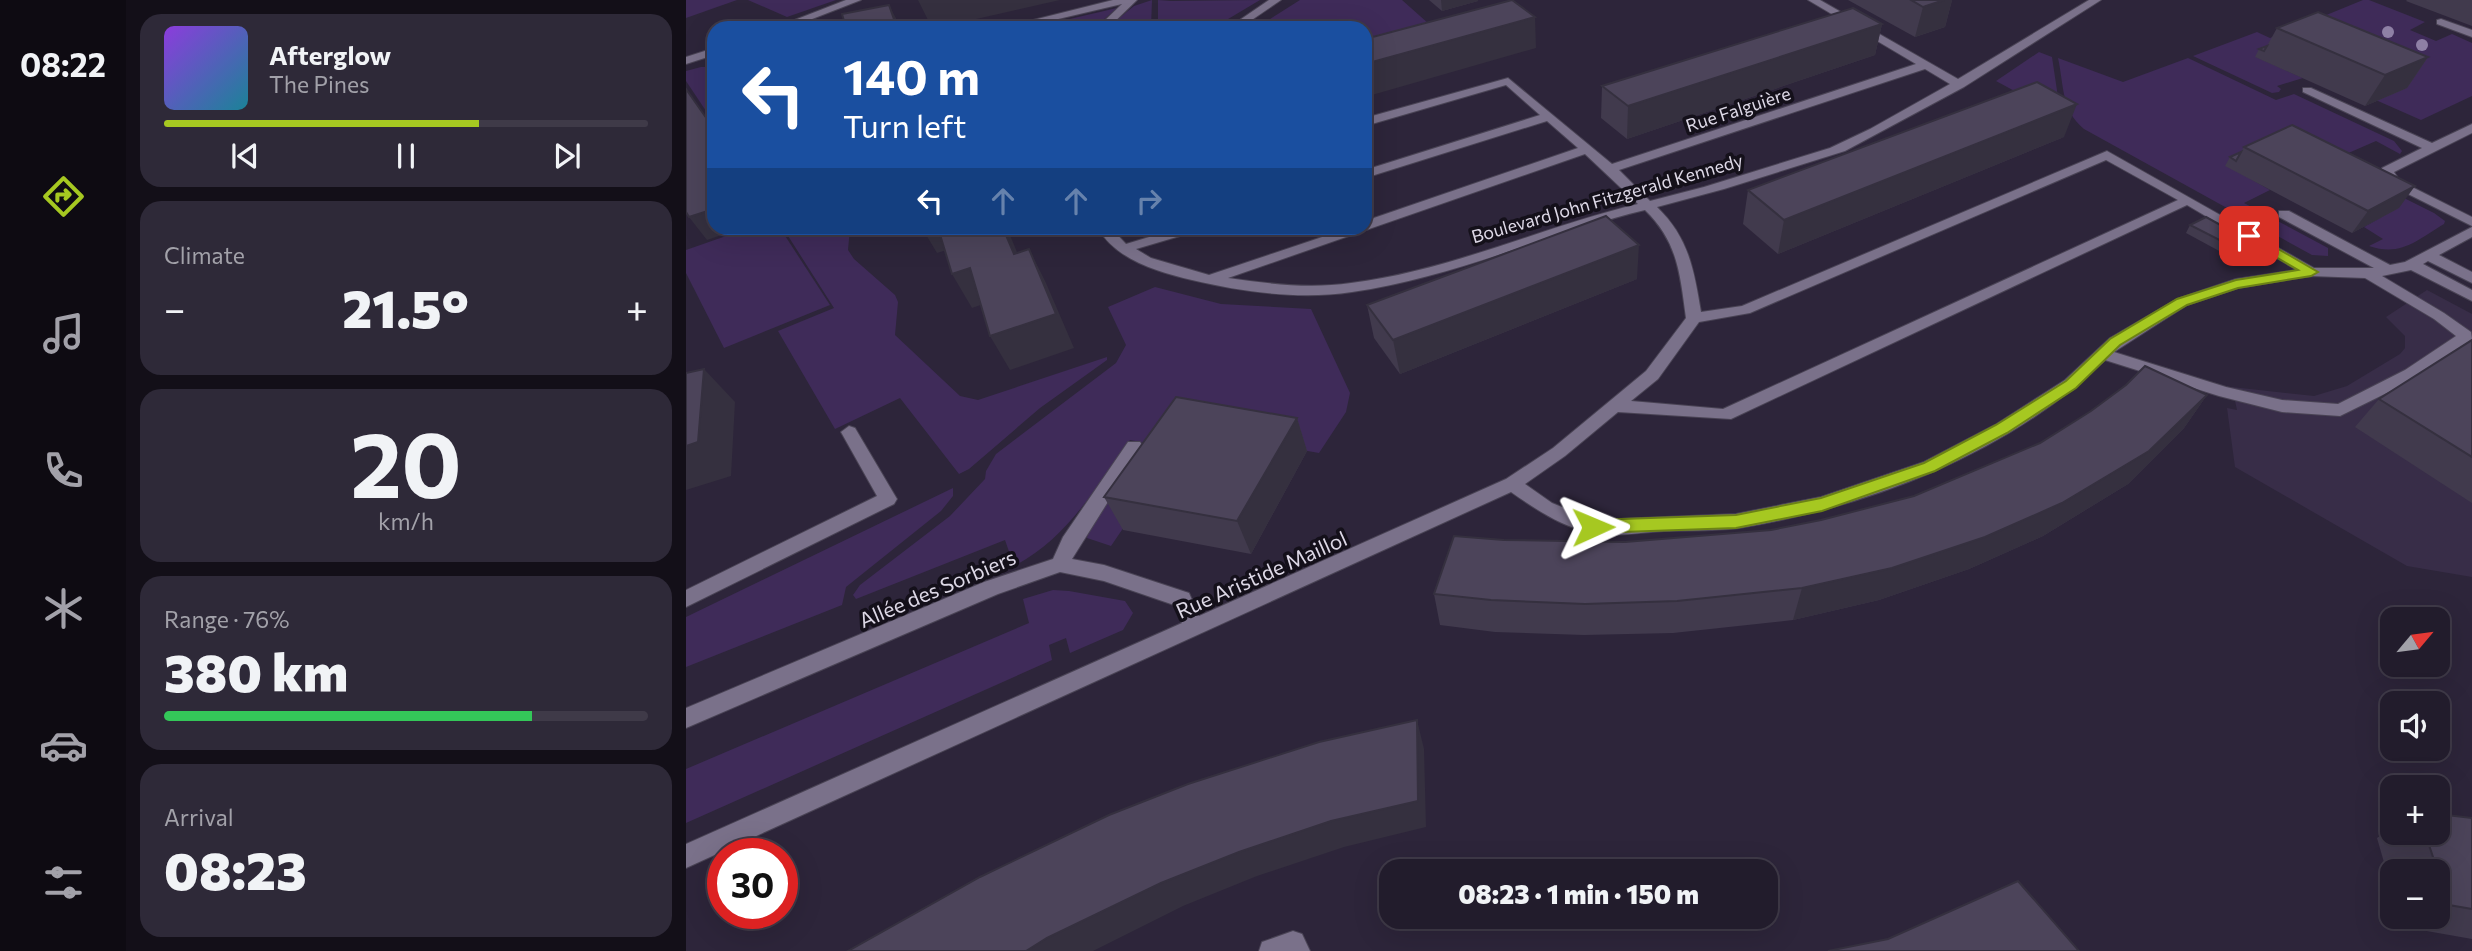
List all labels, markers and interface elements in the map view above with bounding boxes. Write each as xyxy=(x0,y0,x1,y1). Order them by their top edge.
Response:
text: Afterglow xyxy=(269,39,391,70)
text: 08:22 xyxy=(20,44,106,84)
text: 140 m xyxy=(843,45,980,105)
icon: left xyxy=(728,49,819,140)
text: The Pines xyxy=(269,70,370,98)
street label: Rue Falguière xyxy=(1683,82,1793,136)
text: Turn left xyxy=(843,105,967,145)
icon: previous xyxy=(226,137,264,175)
icon: pause xyxy=(387,137,425,175)
icon: next xyxy=(548,137,586,175)
street label: Boulevard John Fitzgerald Kennedy xyxy=(1469,149,1745,247)
icon: directions xyxy=(39,172,88,221)
icon: left xyxy=(911,182,949,220)
icon: ahead xyxy=(984,182,1022,220)
icon: ahead xyxy=(1057,182,1095,220)
icon: right xyxy=(1130,182,1168,220)
pin xyxy=(2219,206,2279,266)
icon: arrive xyxy=(2230,217,2268,255)
text: Climate xyxy=(164,241,245,269)
text: 21.5° xyxy=(342,275,469,339)
text: − xyxy=(164,284,186,331)
text: + xyxy=(626,284,648,331)
icon: music xyxy=(39,309,88,358)
text: 20 xyxy=(350,405,462,517)
icon: phone xyxy=(39,446,88,495)
position arrow xyxy=(1556,490,1630,564)
text: km/h xyxy=(378,507,434,535)
street label: Rue Aristide Maillol xyxy=(1172,525,1350,623)
street label: Allée des Sorbiers xyxy=(855,544,1019,632)
icon: climate xyxy=(39,584,88,633)
text: Range · 76% xyxy=(164,605,289,633)
north arrow xyxy=(2380,607,2450,677)
map controls xyxy=(2380,607,2450,929)
text: 380 km xyxy=(164,639,348,703)
button: sound xyxy=(2380,691,2450,761)
icon: car xyxy=(39,721,88,770)
button: + xyxy=(2380,775,2450,845)
text: Arrival xyxy=(164,803,234,831)
text: 08:23 xyxy=(164,837,307,901)
speed limit sign: 30 xyxy=(707,838,798,929)
icon: filters xyxy=(39,858,88,907)
button: − xyxy=(2380,859,2450,929)
text: 08:23 · 1 min · 150 m xyxy=(1458,878,1699,909)

